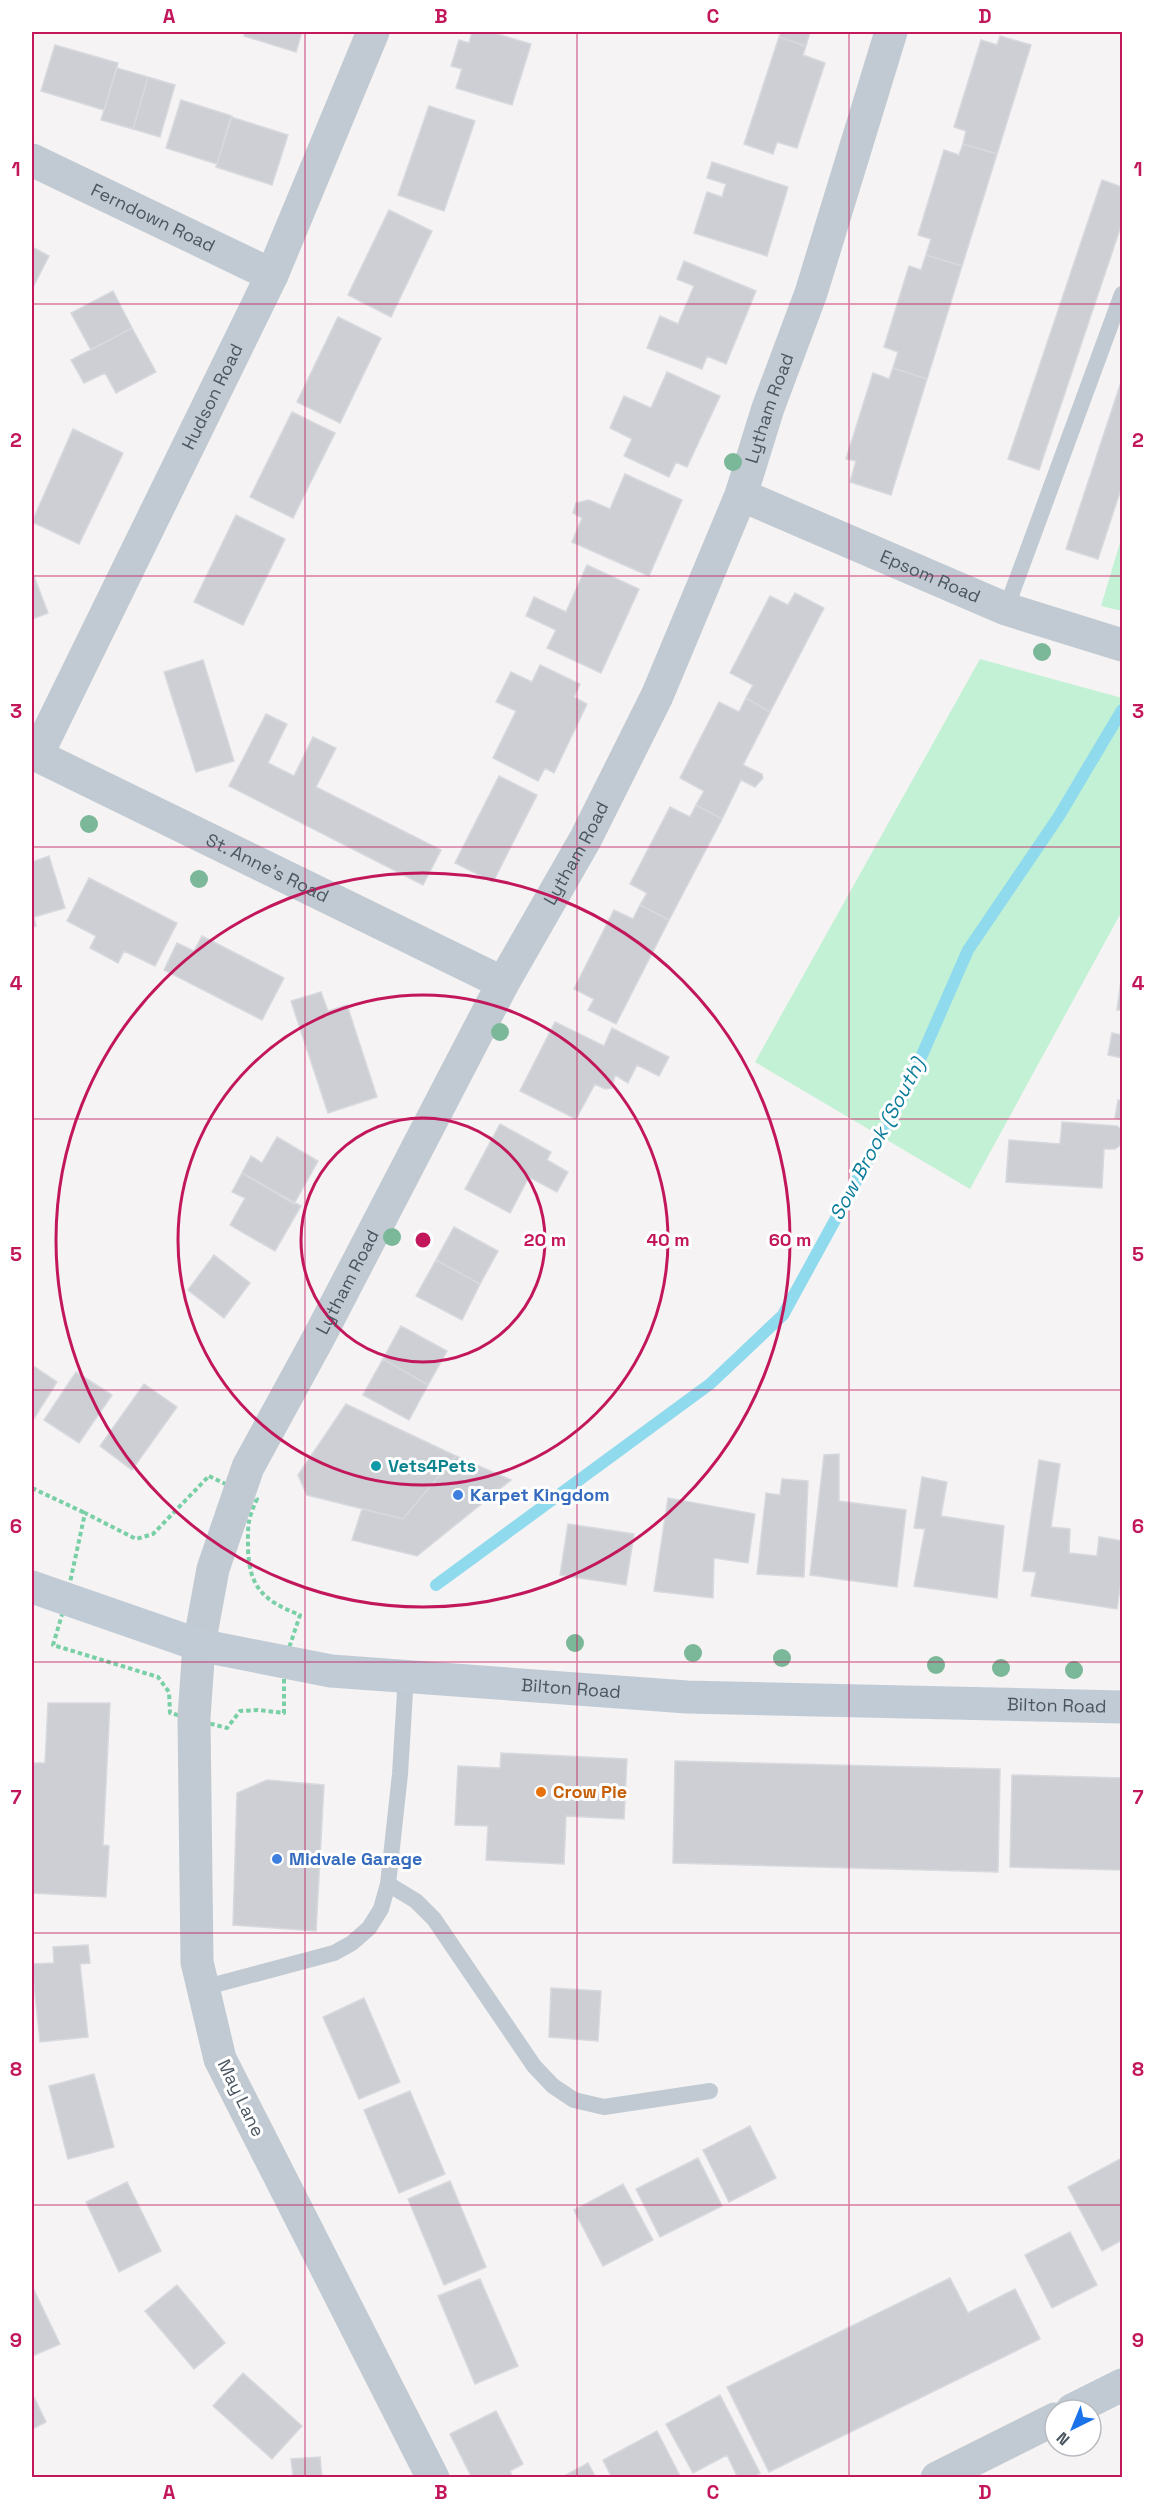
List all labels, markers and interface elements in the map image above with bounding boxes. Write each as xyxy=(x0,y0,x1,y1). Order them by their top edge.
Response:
text: A xyxy=(163,3,176,29)
text: B xyxy=(434,3,448,29)
text: C xyxy=(707,3,720,29)
text: D xyxy=(978,3,992,29)
text: 1 xyxy=(11,156,21,182)
text: 1 xyxy=(1133,156,1143,182)
street label: Ferndown Road xyxy=(87,178,219,257)
street label: Hudson Road xyxy=(176,340,248,453)
street label: Lytham Road xyxy=(740,350,798,466)
text: 2 xyxy=(10,427,22,453)
text: 2 xyxy=(1132,427,1144,453)
street label: Epsom Road xyxy=(877,544,984,608)
text: 3 xyxy=(10,698,22,724)
text: 3 xyxy=(1132,698,1144,724)
street label: Lytham Road xyxy=(538,798,613,909)
street label: St. Anne's Road xyxy=(202,828,333,907)
text: 4 xyxy=(10,970,23,996)
text: 4 xyxy=(1132,970,1145,996)
water label: Sow Brook (South) xyxy=(823,1052,931,1225)
street label: Lytham Road xyxy=(310,1226,384,1338)
text: 20 m xyxy=(524,1228,566,1251)
text: 40 m xyxy=(646,1228,690,1251)
text: 60 m xyxy=(769,1228,811,1251)
centre of rings xyxy=(413,1230,433,1250)
text: 5 xyxy=(10,1241,22,1267)
text: 5 xyxy=(1132,1241,1144,1267)
place label: Vets4Pets xyxy=(388,1454,476,1477)
marker: Vets4Pets xyxy=(369,1459,383,1473)
place label: Karpet Kingdom xyxy=(470,1483,610,1506)
marker: Karpet Kingdom xyxy=(451,1488,465,1502)
text: 6 xyxy=(10,1513,22,1539)
text: 6 xyxy=(1132,1513,1144,1539)
street label: Bilton Road xyxy=(521,1673,622,1703)
street label: Bilton Road xyxy=(1007,1692,1107,1718)
place label: Crow Pie xyxy=(553,1780,627,1803)
text: 7 xyxy=(10,1784,22,1810)
text: 7 xyxy=(1132,1784,1144,1810)
marker: Crow Pie xyxy=(534,1785,548,1799)
place label: Midvale Garage xyxy=(289,1847,422,1870)
marker: Midvale Garage xyxy=(270,1852,284,1866)
street label: May Lane xyxy=(213,2055,270,2140)
text: 8 xyxy=(10,2056,22,2082)
text: 8 xyxy=(1132,2056,1144,2082)
text: 9 xyxy=(10,2327,22,2353)
text: 9 xyxy=(1132,2327,1144,2353)
north arrow xyxy=(1043,2398,1103,2458)
text: N xyxy=(1052,2427,1074,2450)
text: A xyxy=(163,2479,176,2505)
text: B xyxy=(434,2479,448,2505)
text: C xyxy=(707,2479,720,2505)
text: D xyxy=(978,2479,992,2505)

